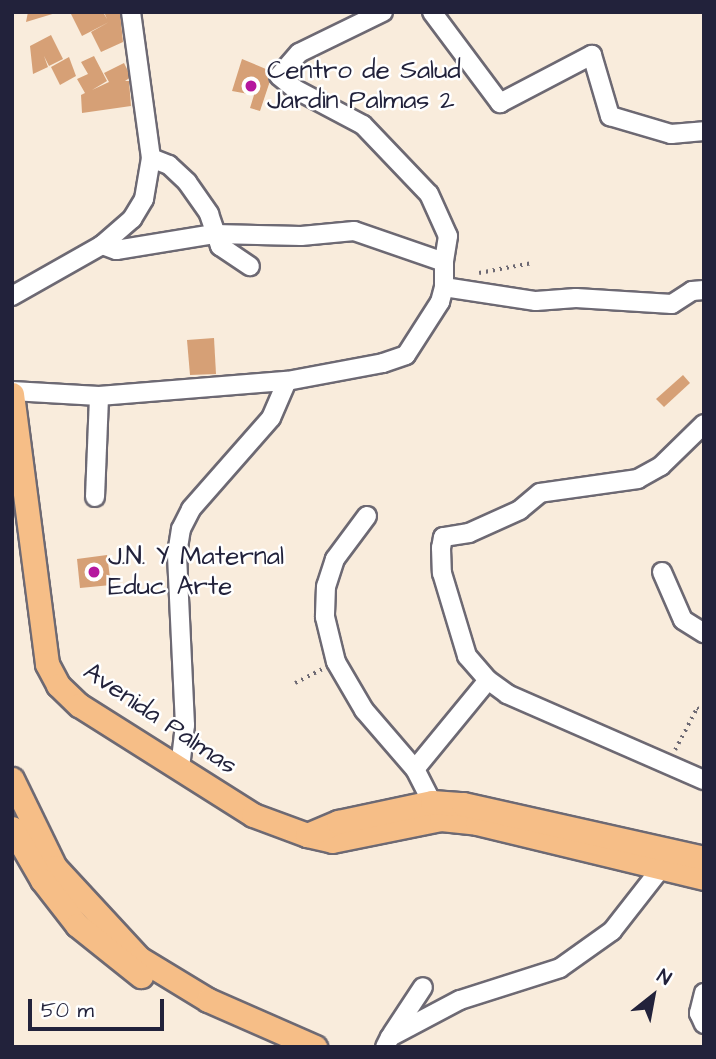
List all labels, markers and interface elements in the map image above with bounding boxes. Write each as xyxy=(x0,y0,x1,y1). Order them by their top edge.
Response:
place label: Centro de Salud Jardin Palmas 2 xyxy=(267,55,461,116)
marker: Centro de Salud Jardin Palmas 2 xyxy=(241,76,261,96)
place label: J.N. Y Maternal Educ Arte xyxy=(108,541,284,602)
marker: J.N. Y Maternal Educ Arte xyxy=(86,564,102,580)
street label: Avenida Palmas xyxy=(77,656,243,782)
north arrow xyxy=(618,961,688,1031)
text: N xyxy=(652,963,676,992)
scale bar xyxy=(32,986,168,1030)
text: 50 m xyxy=(41,996,94,1025)

